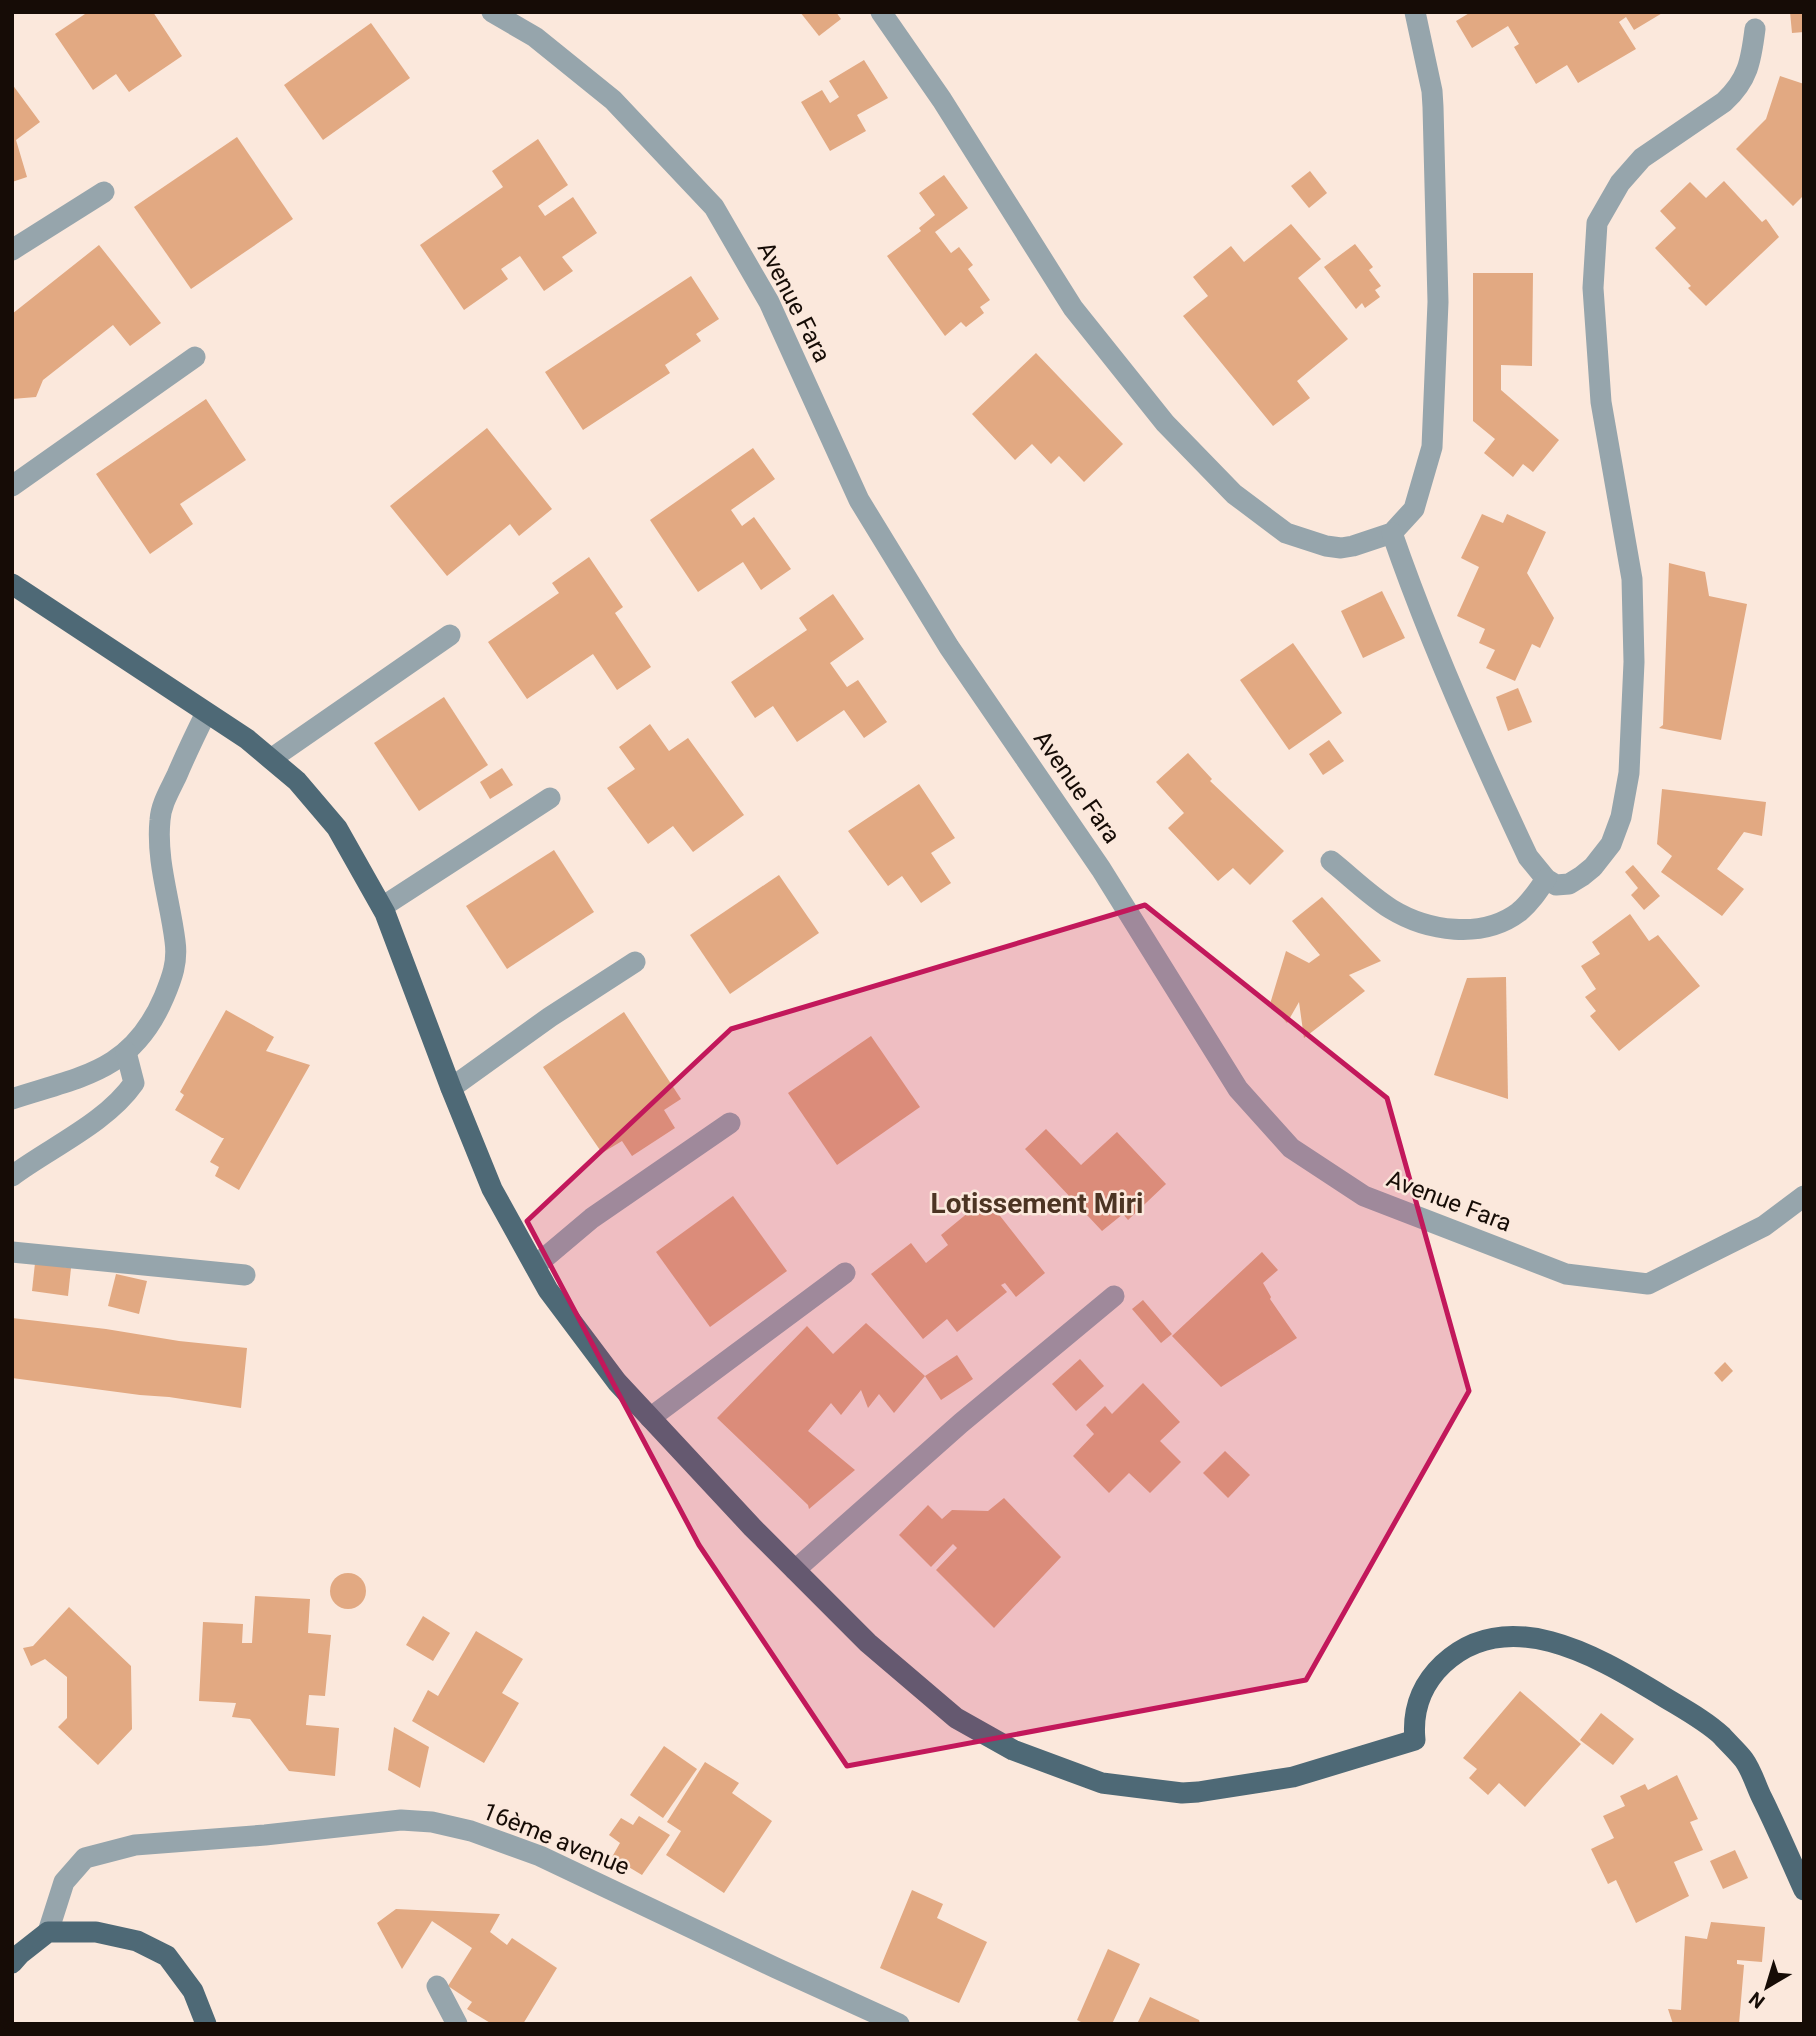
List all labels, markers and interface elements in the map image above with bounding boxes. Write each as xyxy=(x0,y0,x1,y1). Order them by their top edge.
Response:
street label: Avenue Fara xyxy=(752,237,836,367)
street label: Avenue Fara xyxy=(1028,725,1126,849)
street label: Avenue Fara xyxy=(1383,1164,1515,1238)
district label: Lotissement Miri xyxy=(931,1187,1143,1220)
street label: 16ème avenue xyxy=(479,1797,633,1881)
north arrow xyxy=(1732,1952,1802,2022)
text: N xyxy=(1744,1987,1769,2013)

